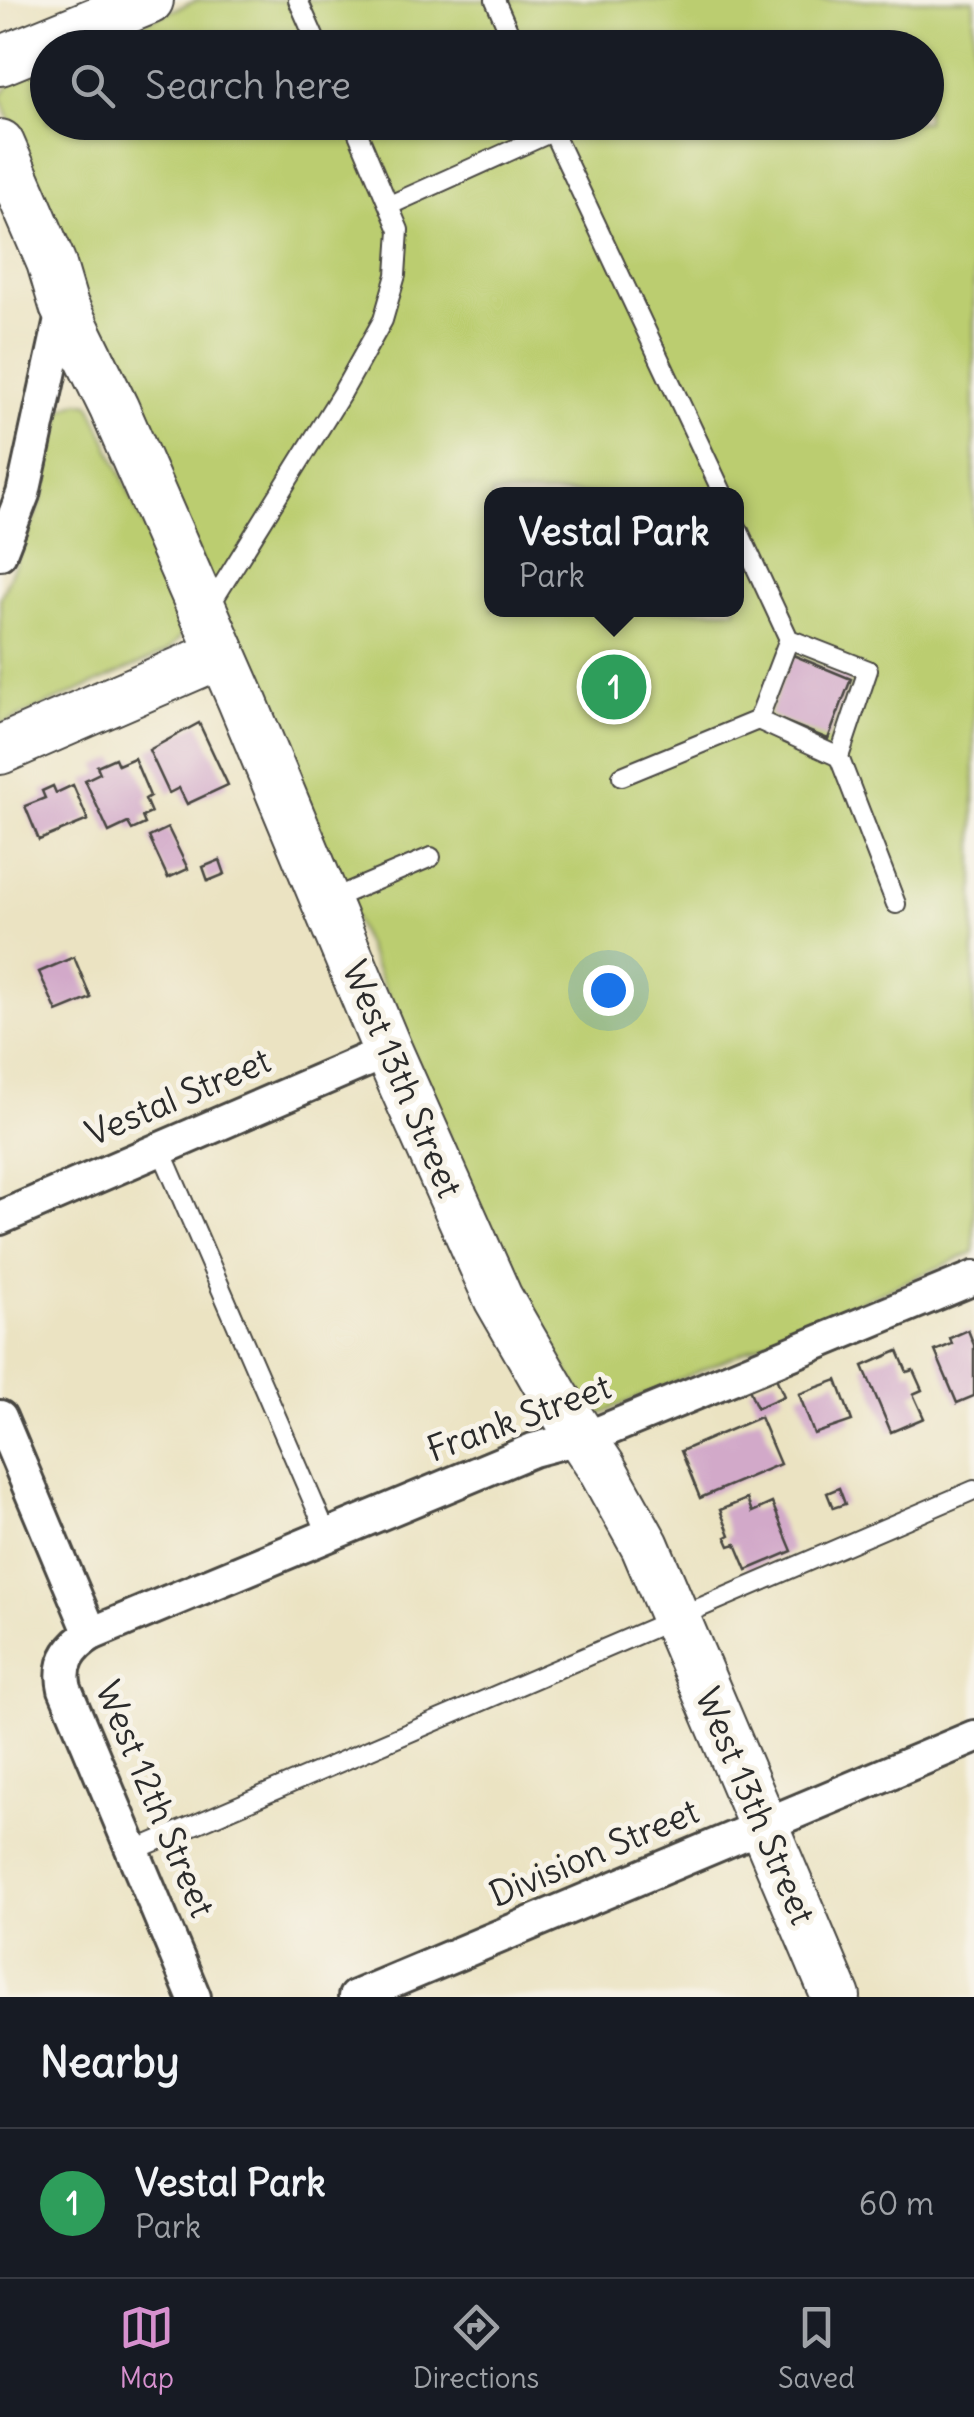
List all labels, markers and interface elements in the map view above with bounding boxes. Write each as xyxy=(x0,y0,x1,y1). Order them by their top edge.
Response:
search box xyxy=(30,30,944,140)
icon: search xyxy=(65,58,120,113)
text: Search here xyxy=(145,62,351,109)
popup xyxy=(484,487,744,617)
text: Vestal Park xyxy=(519,508,709,555)
text: Park xyxy=(519,555,585,596)
pin: 1 xyxy=(582,650,646,724)
street label: West 13th Street xyxy=(333,954,473,1204)
your location xyxy=(583,965,634,1016)
street label: Vestal Street xyxy=(78,1037,277,1155)
street label: Frank Street xyxy=(421,1363,617,1471)
street label: West 12th Street xyxy=(86,1674,226,1923)
street label: West 13th Street xyxy=(686,1681,826,1931)
street label: Division Street xyxy=(482,1788,705,1916)
text: Nearby xyxy=(40,2036,179,2088)
text: Vestal Park xyxy=(135,2159,326,2206)
text: 1 xyxy=(66,2183,79,2224)
text: 60 m xyxy=(859,2183,934,2224)
text: Park xyxy=(135,2206,201,2247)
tab: Map xyxy=(119,2300,174,2396)
tab: Directions xyxy=(413,2300,539,2396)
tab: Saved xyxy=(778,2300,855,2396)

